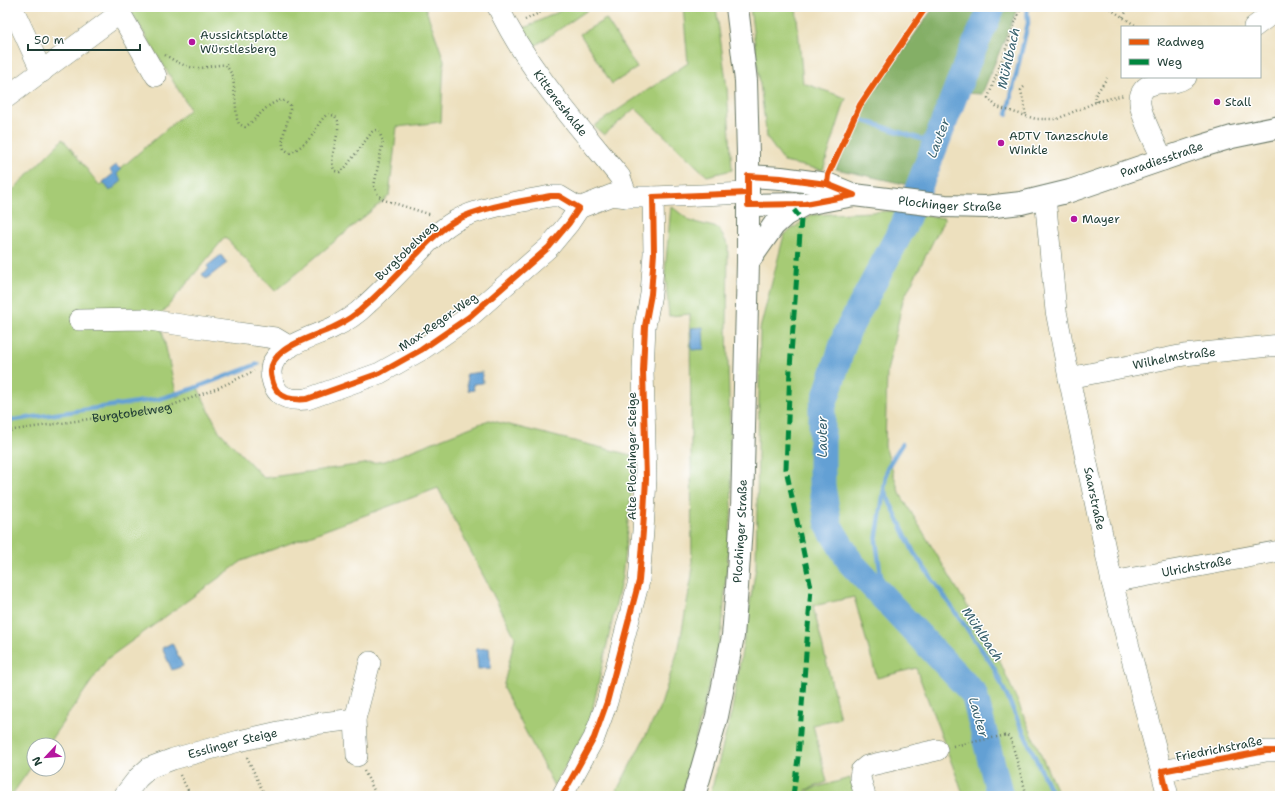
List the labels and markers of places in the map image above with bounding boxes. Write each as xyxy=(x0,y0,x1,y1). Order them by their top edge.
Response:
place label: Aussichtsplatte Würstlesberg xyxy=(200,27,289,57)
marker: Aussichtsplatte Würstlesberg xyxy=(187,37,197,47)
place label: Stall xyxy=(1225,94,1252,110)
marker: Stall xyxy=(1212,97,1222,107)
place label: ADTV Tanzschule Winkle xyxy=(1009,128,1109,158)
marker: ADTV Tanzschule Winkle xyxy=(996,138,1006,148)
place label: Mayer xyxy=(1082,211,1120,227)
marker: Mayer xyxy=(1069,214,1079,224)

